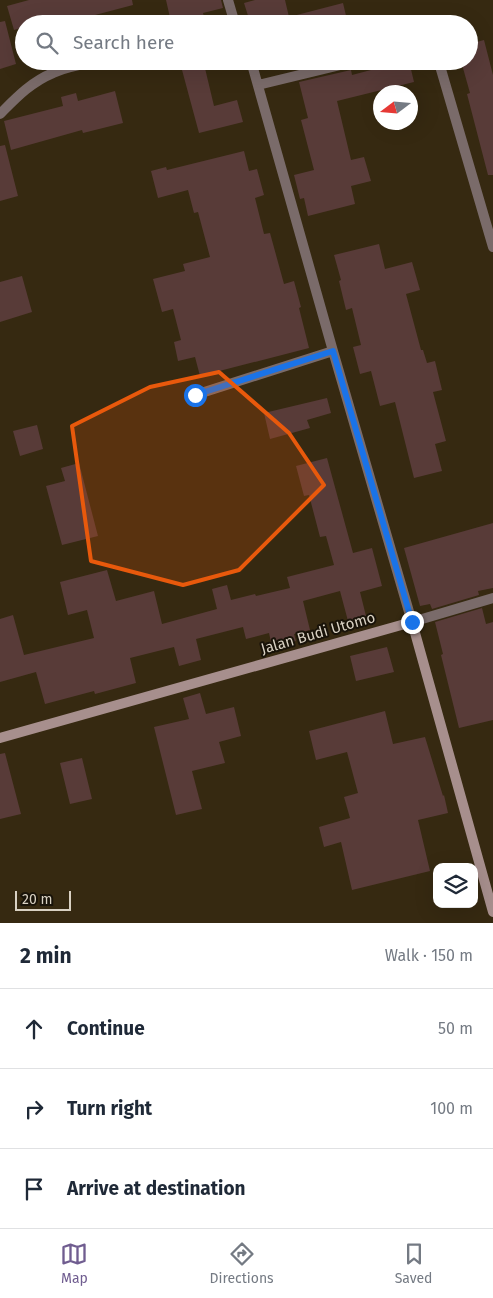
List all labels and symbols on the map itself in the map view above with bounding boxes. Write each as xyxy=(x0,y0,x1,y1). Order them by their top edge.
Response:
north arrow xyxy=(373,85,418,130)
route start xyxy=(184,384,207,407)
street label: Jalan Budi Utomo xyxy=(259,608,377,658)
route end xyxy=(401,611,424,634)
scale bar xyxy=(15,888,71,911)

